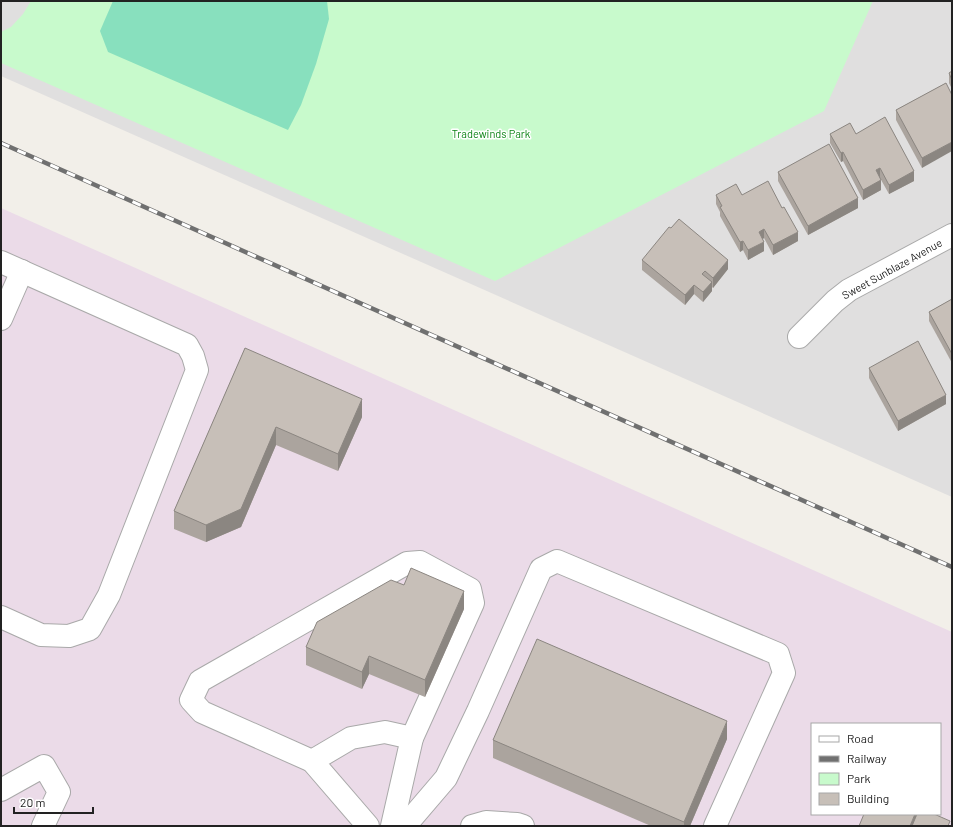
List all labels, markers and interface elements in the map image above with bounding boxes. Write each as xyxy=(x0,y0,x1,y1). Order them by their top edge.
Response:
park label: Tradewinds Park xyxy=(452,127,531,140)
street label: Sweet Sunblaze Avenue xyxy=(839,236,944,301)
legend xyxy=(811,723,941,815)
text: Road xyxy=(847,731,874,745)
text: Railway xyxy=(847,751,887,765)
text: Park xyxy=(847,771,871,785)
scale bar xyxy=(14,789,93,815)
text: Building xyxy=(847,791,889,805)
text: 20 m xyxy=(20,795,46,809)

